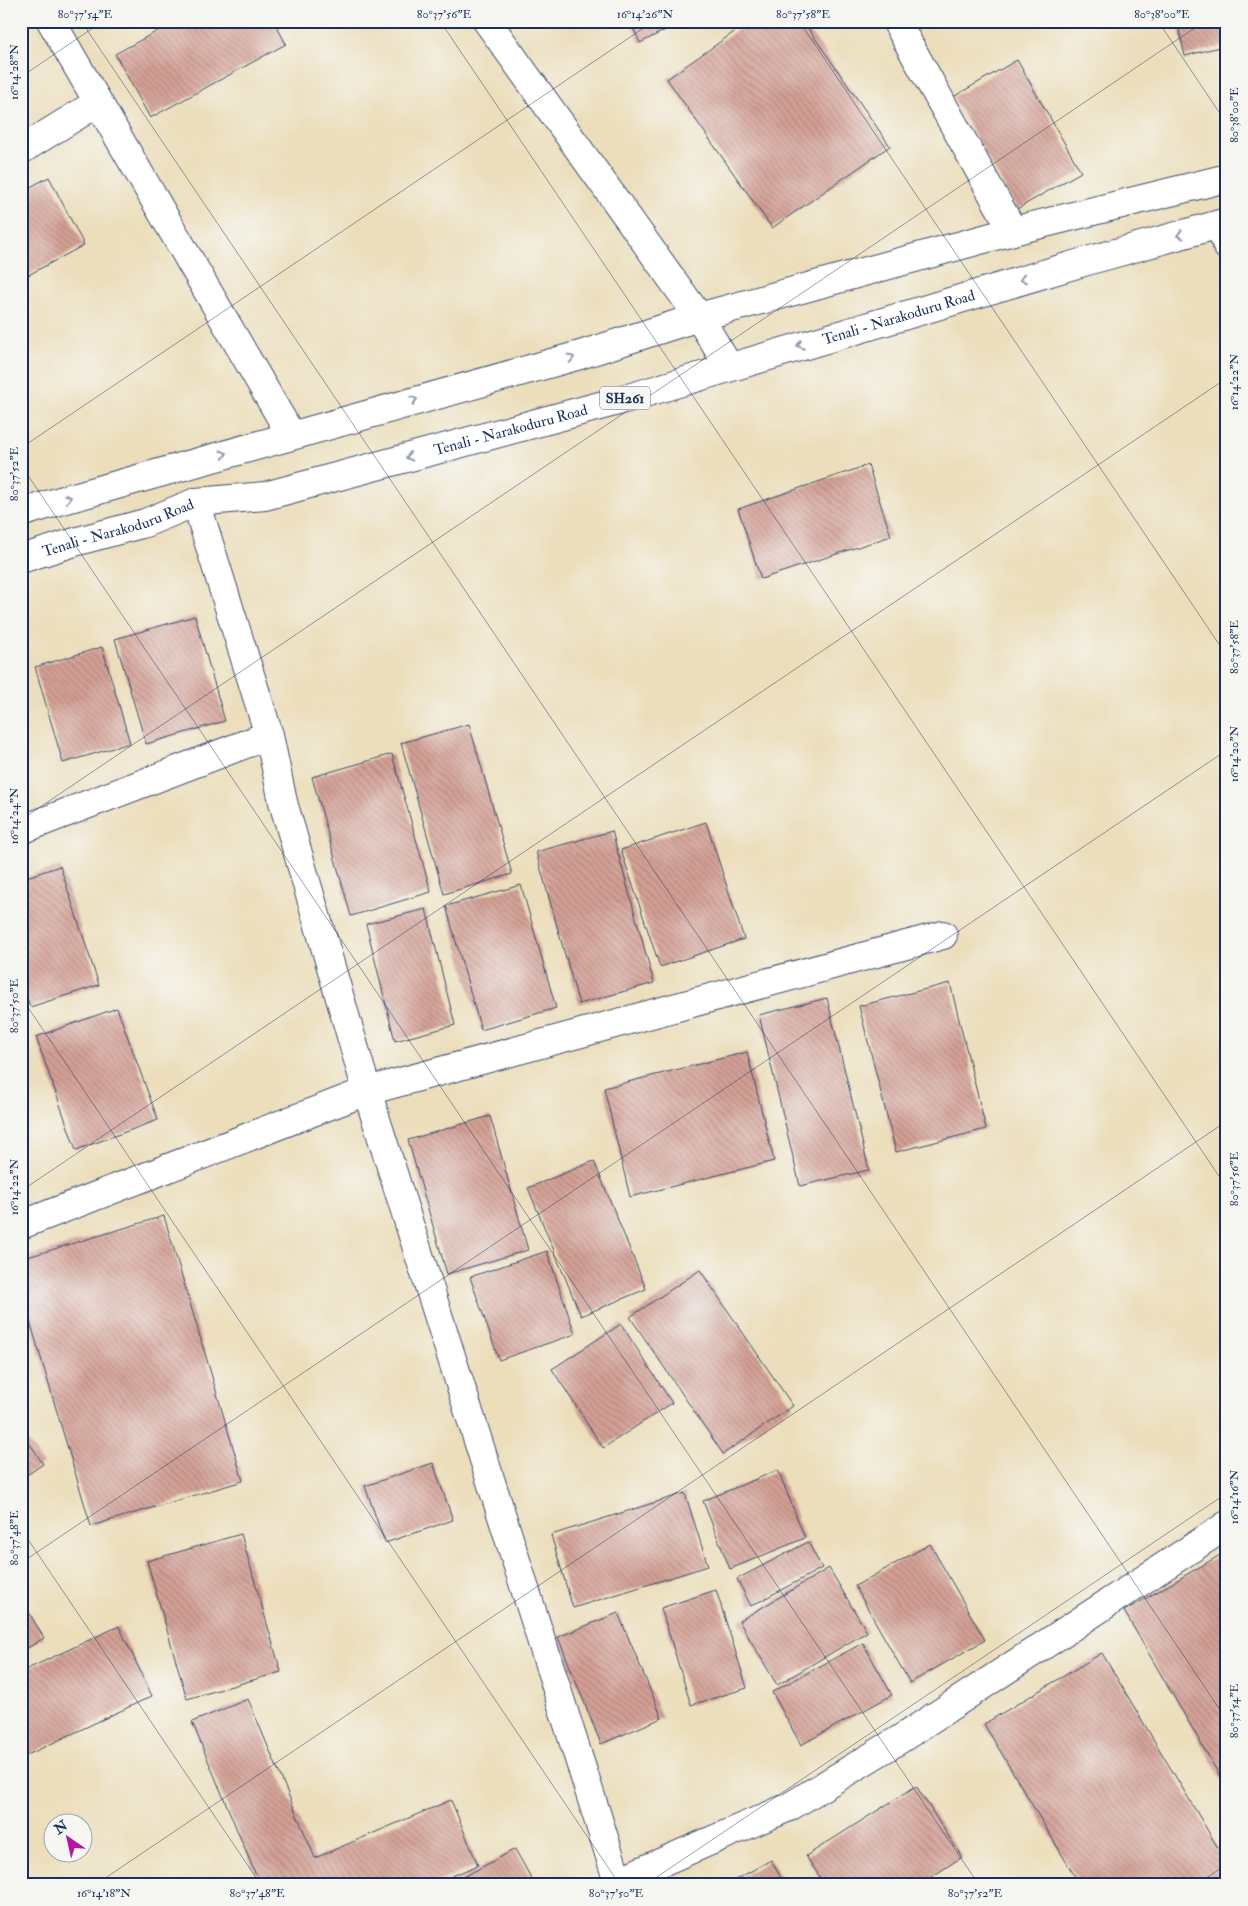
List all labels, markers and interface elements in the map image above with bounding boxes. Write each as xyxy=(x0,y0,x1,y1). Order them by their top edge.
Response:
text: 80°37'54"E xyxy=(58,7,113,22)
text: 80°37'56"E xyxy=(417,7,472,22)
text: 16°14'26"N xyxy=(617,7,673,22)
text: 80°37'58"E xyxy=(776,7,830,22)
text: 80°38'00"E xyxy=(1134,7,1190,22)
text: 16°14'28"N xyxy=(7,44,22,100)
text: 80°38'00"E xyxy=(1227,87,1242,143)
one-way arrow xyxy=(1175,229,1184,240)
one-way arrow xyxy=(1020,274,1028,284)
street label: Tenali - Narakoduru Road xyxy=(820,286,978,349)
one-way arrow xyxy=(797,340,805,350)
one-way arrow xyxy=(566,353,574,363)
text: 16°14'22"N xyxy=(1227,354,1242,410)
road number: SH261 xyxy=(600,386,650,409)
one-way arrow xyxy=(410,396,418,406)
street label: Tenali - Narakoduru Road xyxy=(432,400,590,460)
text: 80°37'52"E xyxy=(7,446,22,501)
one-way arrow xyxy=(220,449,228,460)
one-way arrow xyxy=(405,452,413,462)
one-way arrow xyxy=(63,494,71,504)
street label: Tenali - Narakoduru Road xyxy=(40,495,197,562)
text: 80°37'58"E xyxy=(1227,620,1242,674)
text: 16°14'20"N xyxy=(1227,725,1242,782)
text: 16°14'24"N xyxy=(7,787,22,844)
text: 80°37'50"E xyxy=(7,978,22,1033)
text: 80°37'56"E xyxy=(1227,1151,1242,1206)
text: 16°14'22"N xyxy=(7,1159,22,1215)
text: 16°14'16"N xyxy=(1227,1469,1242,1524)
text: 80°37'48"E xyxy=(7,1510,22,1566)
text: 80°37'54"E xyxy=(1227,1683,1242,1738)
north arrow xyxy=(42,1814,92,1864)
text: N xyxy=(50,1817,71,1839)
text: 16°14'18"N xyxy=(77,1886,131,1901)
text: 80°37'48"E xyxy=(229,1886,285,1901)
text: 80°37'50"E xyxy=(589,1886,644,1901)
text: 80°37'52"E xyxy=(948,1886,1003,1901)

